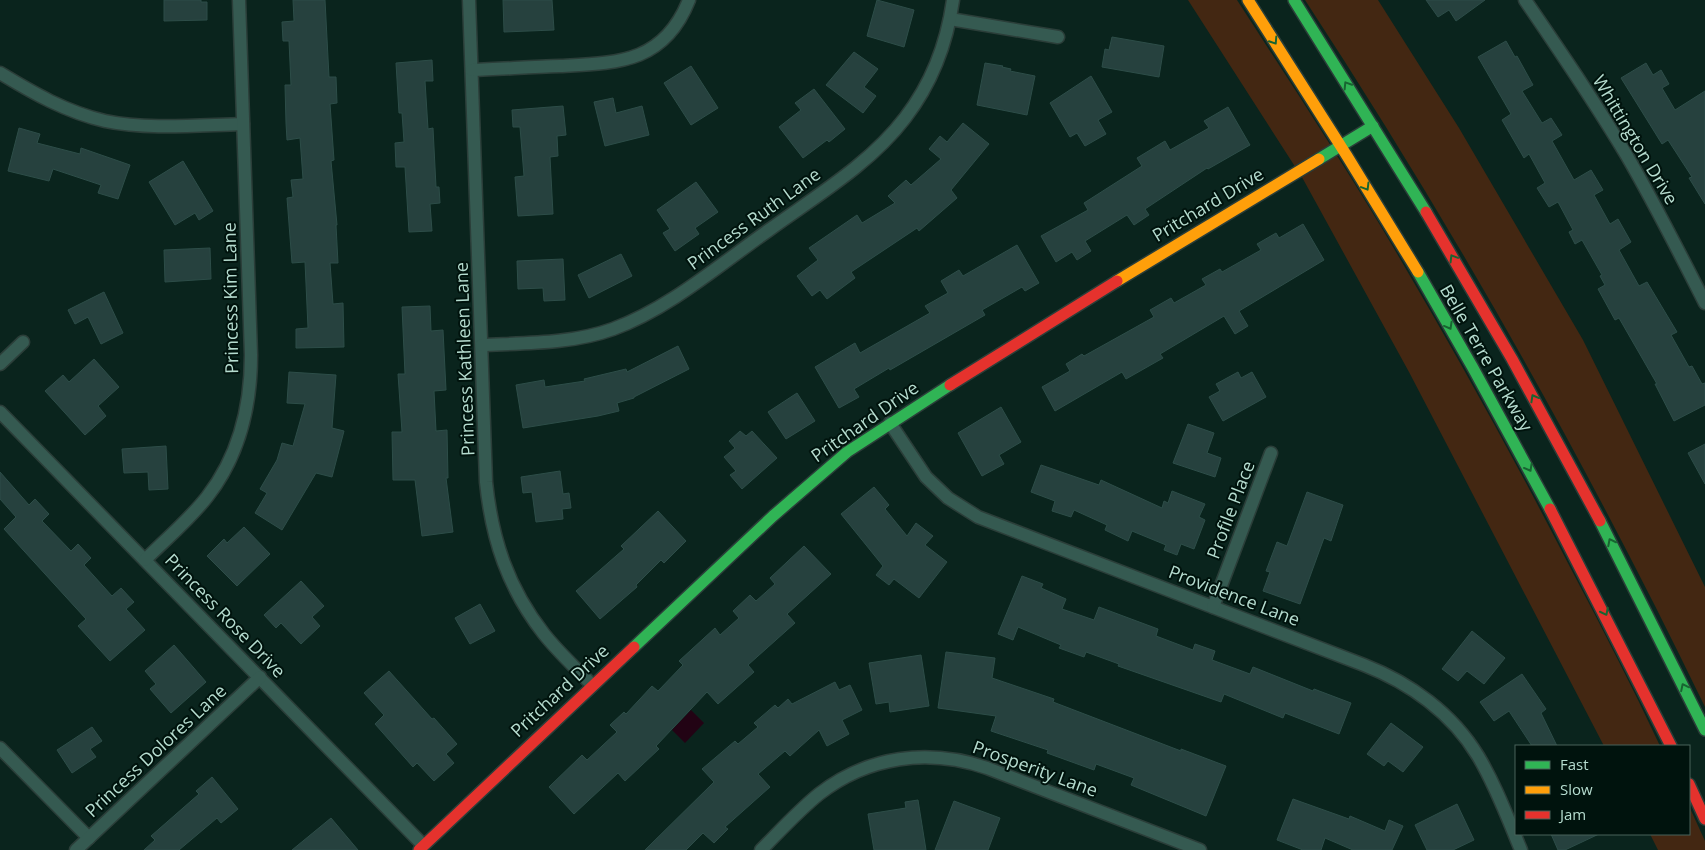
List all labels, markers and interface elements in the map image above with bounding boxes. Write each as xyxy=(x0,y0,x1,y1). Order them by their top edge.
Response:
one-way arrow xyxy=(1268,35,1277,45)
street label: Whittington Drive xyxy=(1588,70,1684,209)
one-way arrow xyxy=(1344,81,1354,90)
street label: Pritchard Drive xyxy=(1147,161,1268,247)
street label: Princess Ruth Lane xyxy=(682,162,825,275)
one-way arrow xyxy=(1360,181,1369,190)
street label: Princess Kim Lane xyxy=(217,222,243,374)
one-way arrow xyxy=(1449,254,1459,263)
street label: Princess Kathleen Lane xyxy=(449,262,479,456)
street label: Belle Terre Parkway xyxy=(1435,280,1539,436)
one-way arrow xyxy=(1443,321,1453,330)
street label: Pritchard Drive xyxy=(806,375,923,467)
one-way arrow xyxy=(1530,395,1540,404)
street label: Profile Place xyxy=(1200,457,1260,562)
one-way arrow xyxy=(1523,463,1533,472)
one-way arrow xyxy=(1607,538,1617,547)
street label: Princess Rose Drive xyxy=(160,548,291,683)
street label: Providence Lane xyxy=(1165,559,1303,631)
one-way arrow xyxy=(1599,607,1609,616)
street label: Pritchard Drive xyxy=(505,639,614,742)
street label: Princess Dolores Lane xyxy=(80,678,231,822)
one-way arrow xyxy=(1680,683,1690,692)
street label: Prosperity Lane xyxy=(970,734,1101,802)
legend xyxy=(1515,745,1690,835)
text: Fast xyxy=(1560,754,1589,774)
text: Slow xyxy=(1560,779,1593,799)
text: Jam xyxy=(1558,804,1586,824)

